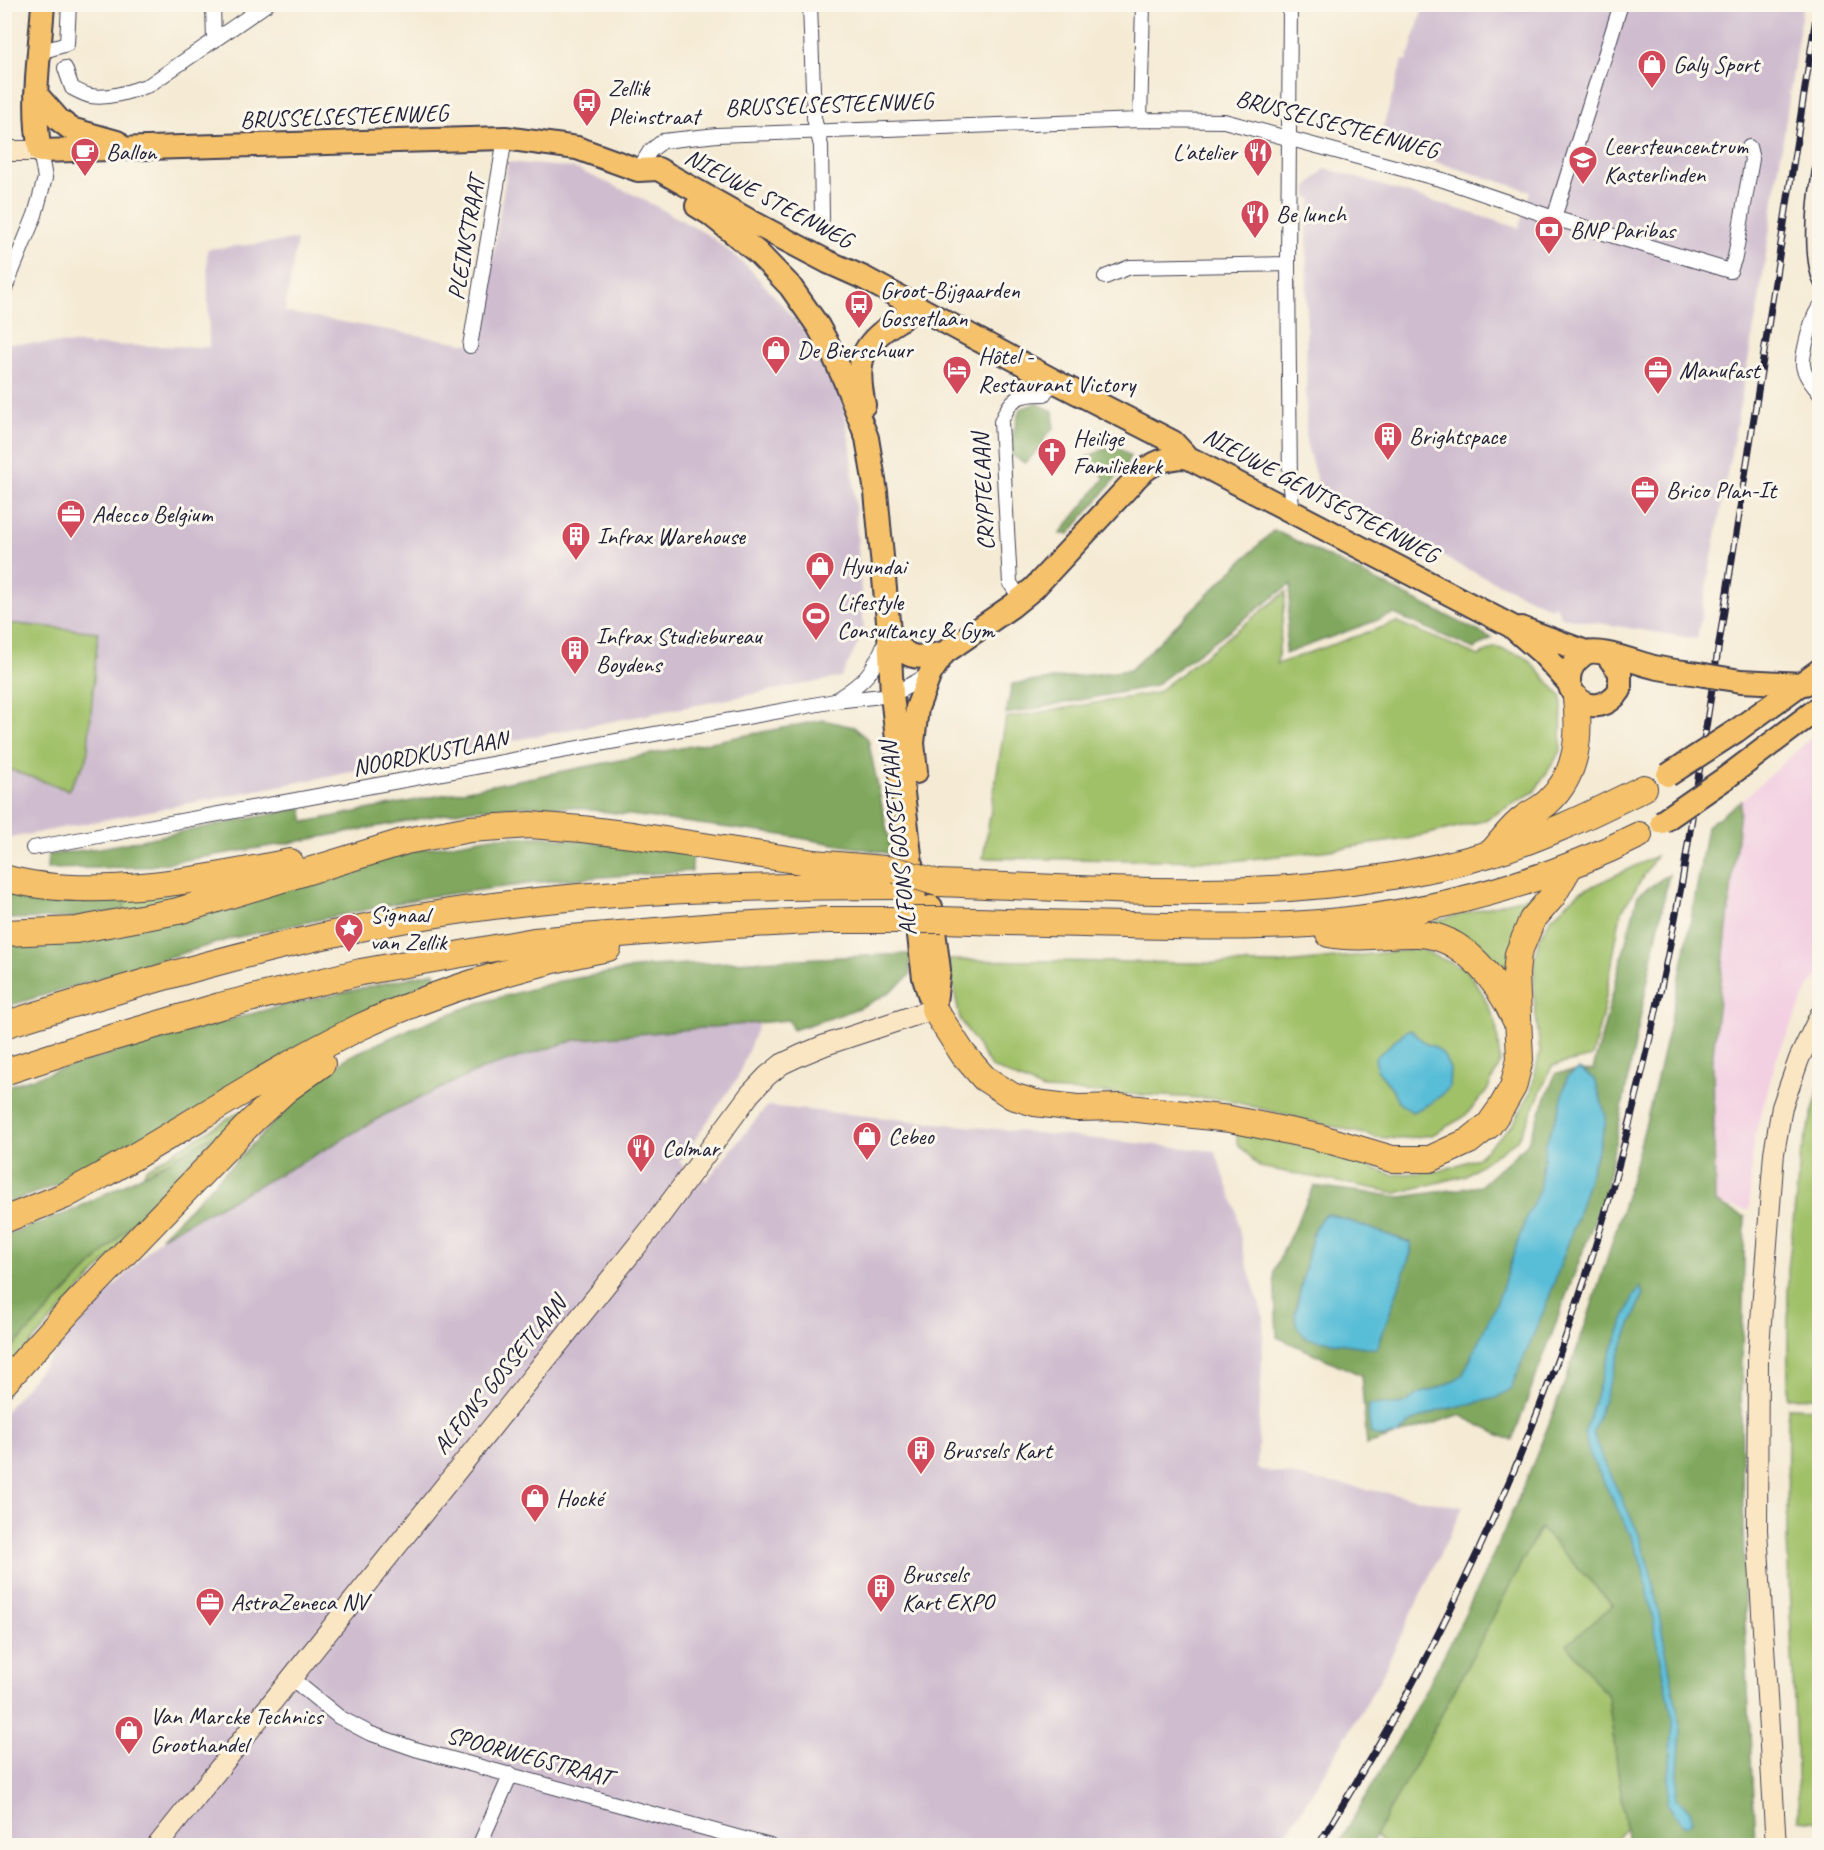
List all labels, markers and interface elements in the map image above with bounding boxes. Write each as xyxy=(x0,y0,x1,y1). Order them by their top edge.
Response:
shop icon: Galy Sport xyxy=(1636,48,1668,90)
place label: Galy Sport xyxy=(1673,49,1761,79)
place label: Zellik Pleinstraat xyxy=(608,73,703,131)
street label: BRUSSELSESTEENWEG xyxy=(1233,83,1443,166)
street label: BRUSSELSESTEENWEG xyxy=(724,85,936,123)
bus stop icon: Zellik Pleinstraat xyxy=(571,86,603,128)
street label: BRUSSELSESTEENWEG xyxy=(239,97,451,135)
place label: Leersteuncentrum Kasterlinden xyxy=(1604,131,1749,189)
cafe icon: Ballon xyxy=(69,136,101,178)
restaurant icon: L'atelier xyxy=(1242,136,1274,178)
place label: Ballon xyxy=(106,137,158,167)
place label: L'atelier xyxy=(1173,137,1239,167)
street label: NIEUWE STEENWEG xyxy=(680,141,860,256)
school or university icon: Leersteuncentrum Kasterlinden xyxy=(1567,144,1599,186)
street label: PLEINSTRAAT xyxy=(440,169,492,302)
restaurant icon: Be lunch xyxy=(1239,198,1271,240)
place label: Be lunch xyxy=(1276,199,1348,229)
bank icon: BNP Paribas xyxy=(1533,214,1565,256)
place label: BNP Paribas xyxy=(1570,215,1677,245)
place label: Groot-Bijgaarden Gossetlaan xyxy=(880,275,1020,333)
bus stop icon: Groot-Bijgaarden Gossetlaan xyxy=(843,288,875,330)
shop icon: De Bierschuur xyxy=(760,334,792,376)
place label: De Bierschuur xyxy=(797,335,915,365)
place label: Hôtel - Restaurant Victory xyxy=(978,341,1137,399)
hotel icon: Hôtel - Restaurant Victory xyxy=(941,354,973,396)
office icon: Manufast xyxy=(1642,354,1674,396)
place label: Manufast xyxy=(1679,355,1761,385)
street label: NIEUWE GENTSESTEENWEG xyxy=(1198,420,1445,571)
building icon: Brightspace xyxy=(1372,420,1404,462)
place label: Brightspace xyxy=(1409,421,1507,451)
place label: Heilige Familiekerk xyxy=(1073,423,1164,481)
street label: CRYPTELAAN xyxy=(965,429,1001,551)
church icon: Heilige Familiekerk xyxy=(1036,436,1068,478)
office icon: Brico Plan-It xyxy=(1629,474,1661,516)
place label: Brico Plan-It xyxy=(1666,475,1778,505)
office icon: Adecco Belgium xyxy=(55,498,87,540)
place label: Adecco Belgium xyxy=(92,499,213,529)
building icon: Infrax Warehouse xyxy=(560,520,592,562)
place label: Infrax Warehouse xyxy=(597,521,747,551)
shop icon: Hyundai xyxy=(804,550,836,592)
place label: Hyundai xyxy=(841,551,909,581)
place label: Lifestyle Consultancy & Gym xyxy=(837,587,995,645)
sports icon: Lifestyle Consultancy & Gym xyxy=(800,600,832,642)
place label: Infrax Studiebureau Boydens xyxy=(596,621,764,679)
building icon: Infrax Studiebureau Boydens xyxy=(559,634,591,676)
street label: NOORDKUSTLAAN xyxy=(350,723,513,783)
street label: ALFONS GOSSETLAAN xyxy=(873,737,923,937)
place label: Signaal van Zellik xyxy=(370,899,449,957)
place icon: Signaal van Zellik xyxy=(333,912,365,954)
shop icon: Cebeo xyxy=(851,1120,883,1162)
place label: Cebeo xyxy=(888,1121,935,1151)
restaurant icon: Colmar xyxy=(625,1132,657,1174)
place label: Colmar xyxy=(662,1133,721,1163)
street label: ALFONS GOSSETLAAN xyxy=(426,1287,574,1460)
building icon: Brussels Kart xyxy=(905,1434,937,1476)
place label: Brussels Kart xyxy=(942,1435,1054,1465)
shop icon: Hocké xyxy=(519,1482,551,1524)
place label: Hocké xyxy=(556,1483,607,1513)
place label: Brussels Kart EXPO xyxy=(902,1559,996,1617)
building icon: Brussels Kart EXPO xyxy=(865,1572,897,1614)
office icon: AstraZeneca NV xyxy=(194,1586,226,1628)
place label: AstraZeneca NV xyxy=(231,1587,373,1617)
place label: Van Marcke Technics Groothandel xyxy=(150,1701,324,1759)
shop icon: Van Marcke Technics Groothandel xyxy=(113,1714,145,1756)
street label: SPOORWEGSTRAAT xyxy=(443,1720,621,1794)

